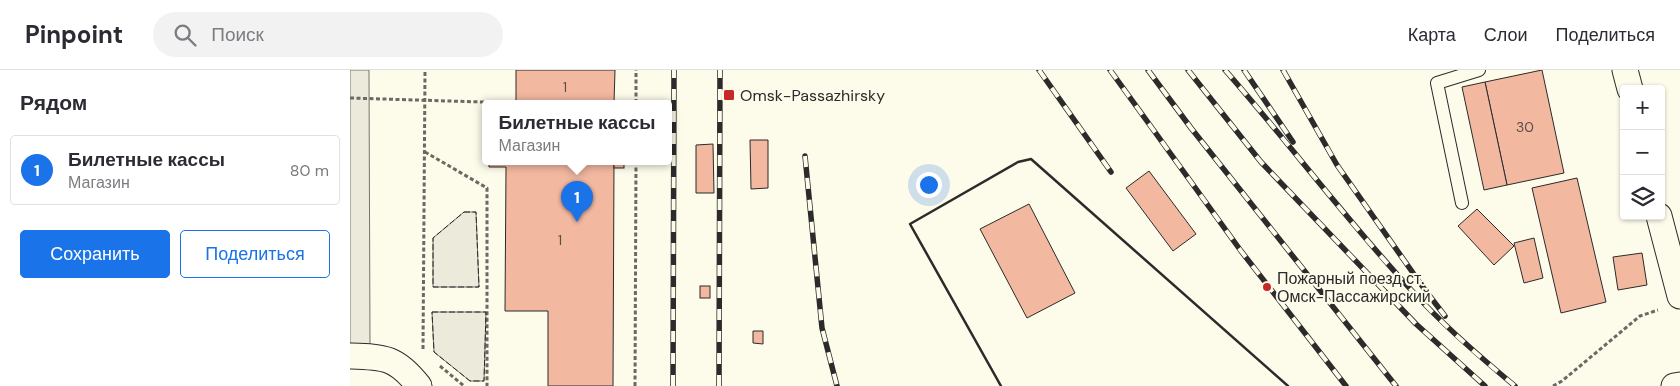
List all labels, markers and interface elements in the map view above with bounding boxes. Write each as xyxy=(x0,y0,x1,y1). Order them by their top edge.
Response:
search box xyxy=(153,12,503,57)
text: Pinpoint xyxy=(25,19,123,50)
icon: search xyxy=(171,21,199,49)
text: Поиск xyxy=(211,22,264,47)
text: Карта xyxy=(1408,23,1456,47)
text: Слои xyxy=(1484,23,1528,47)
text: Поделиться xyxy=(1556,23,1655,47)
house number: 1 xyxy=(563,78,567,96)
place label: Omsk-Passazhirsky xyxy=(740,85,885,106)
map controls xyxy=(1620,85,1665,220)
button: + xyxy=(1620,85,1665,130)
marker: Omsk-Passazhirsky xyxy=(722,88,736,102)
text: Рядом xyxy=(20,89,87,117)
popup xyxy=(482,100,672,165)
text: Билетные кассы xyxy=(499,110,655,135)
house number: 30 xyxy=(1516,118,1534,136)
button: − xyxy=(1620,130,1665,175)
text: Магазин xyxy=(499,135,560,156)
text: Билетные кассы xyxy=(68,147,225,172)
text: 1 xyxy=(34,160,40,181)
text: 80 m xyxy=(290,160,329,181)
text: Магазин xyxy=(68,172,130,193)
your location xyxy=(916,172,942,198)
button: layers xyxy=(1620,175,1665,220)
pin: 1 xyxy=(561,181,593,222)
button: Сохранить xyxy=(20,230,170,278)
button: Поделиться xyxy=(180,230,330,278)
house number: 1 xyxy=(558,231,562,249)
place label: Пожарный поезд ст. Омск-Пассажирский xyxy=(1277,268,1431,307)
marker: Пожарный поезд ст. Омск-Пассажирский xyxy=(1261,281,1273,293)

